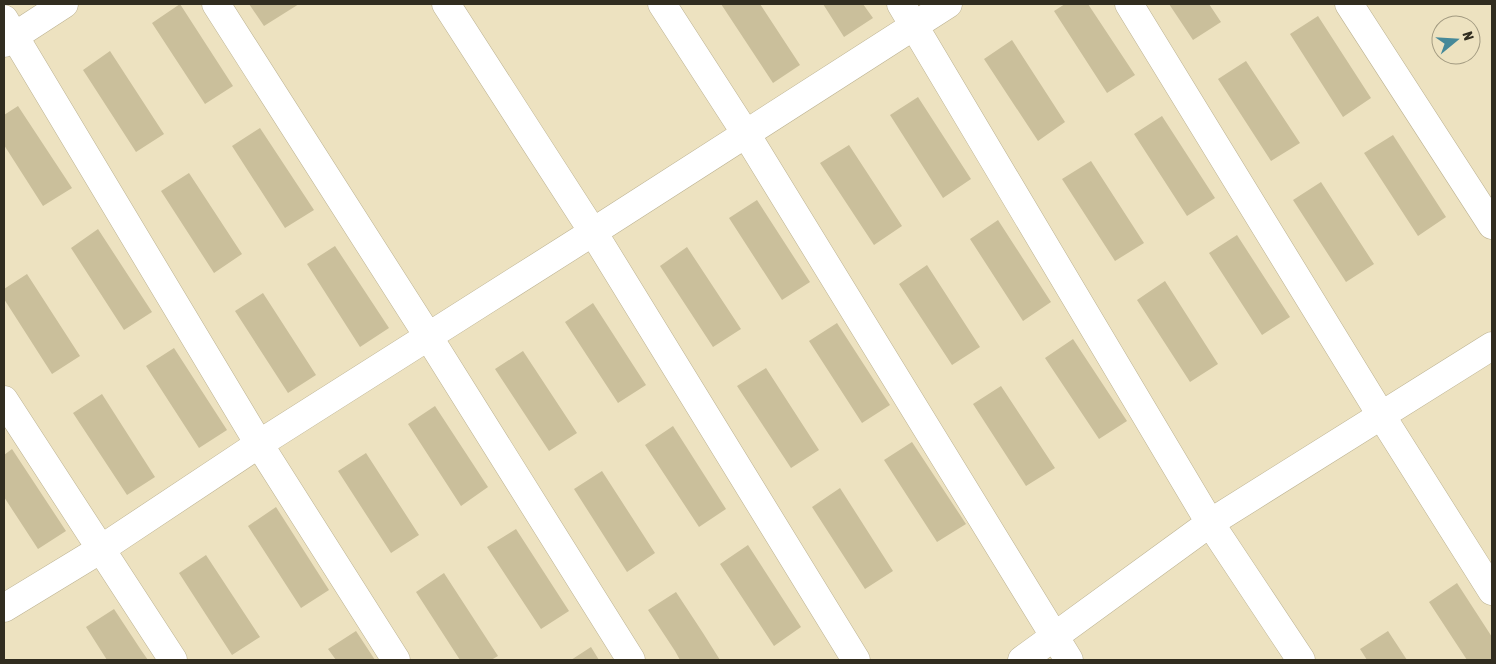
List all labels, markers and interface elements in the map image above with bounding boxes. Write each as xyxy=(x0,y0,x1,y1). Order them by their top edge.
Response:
north arrow xyxy=(1431,15,1481,65)
text: N xyxy=(1459,30,1477,42)

